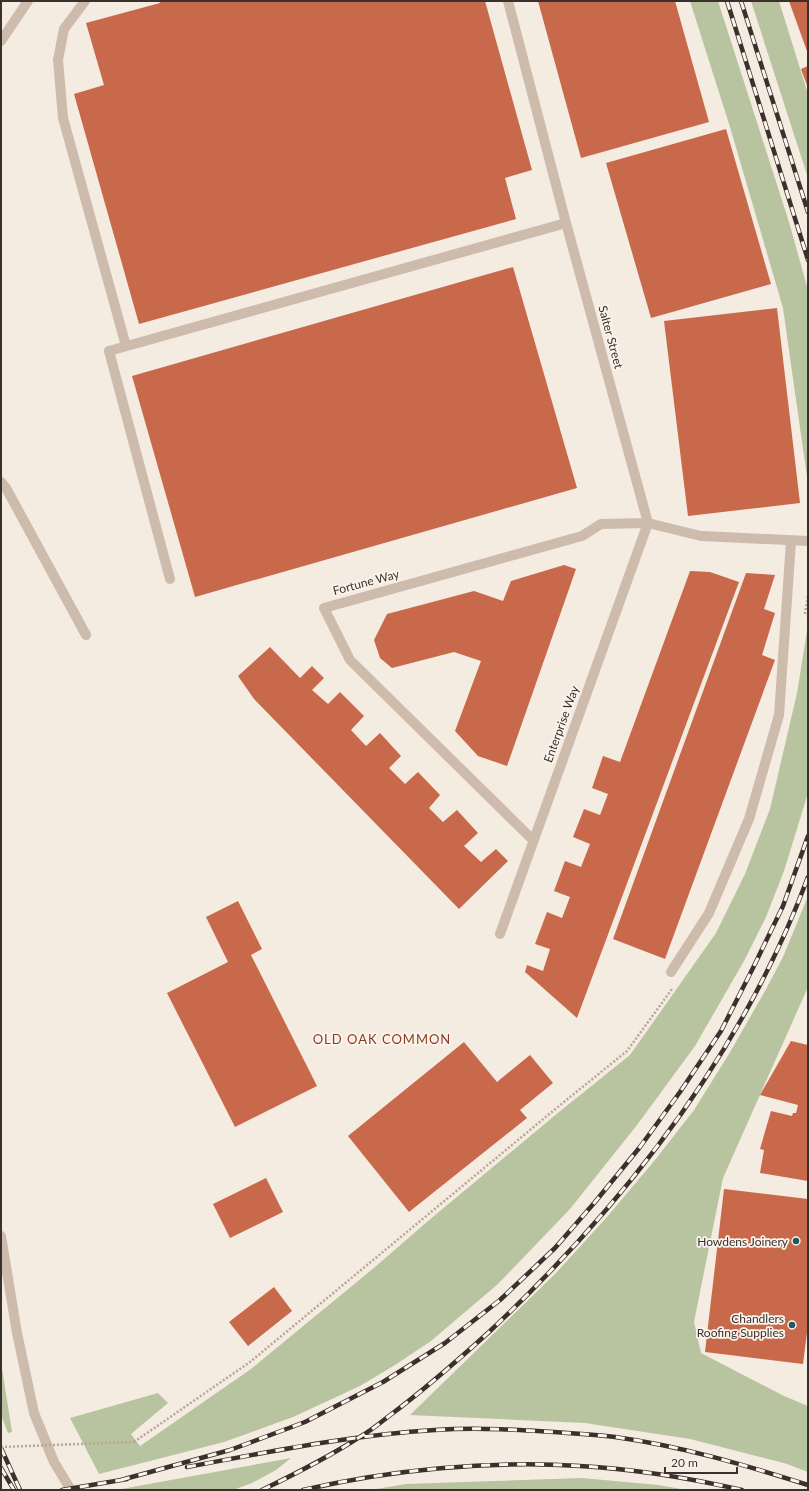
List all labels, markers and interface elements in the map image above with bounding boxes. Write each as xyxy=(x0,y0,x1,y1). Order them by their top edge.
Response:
street label: Salter Street xyxy=(595,304,627,371)
street label: Fortune Way xyxy=(331,566,402,598)
street label: Enterprise Way xyxy=(540,683,582,764)
district label: OLD OAK COMMON xyxy=(313,1031,451,1047)
place label: Howdens Joinery xyxy=(697,1234,789,1249)
marker: Howdens Joinery xyxy=(791,1236,801,1246)
place label: Chandlers Roofing Supplies xyxy=(697,1311,784,1340)
marker: Chandlers Roofing Supplies xyxy=(787,1320,797,1330)
scale bar xyxy=(665,1449,737,1475)
text: 20 m xyxy=(671,1455,698,1470)

